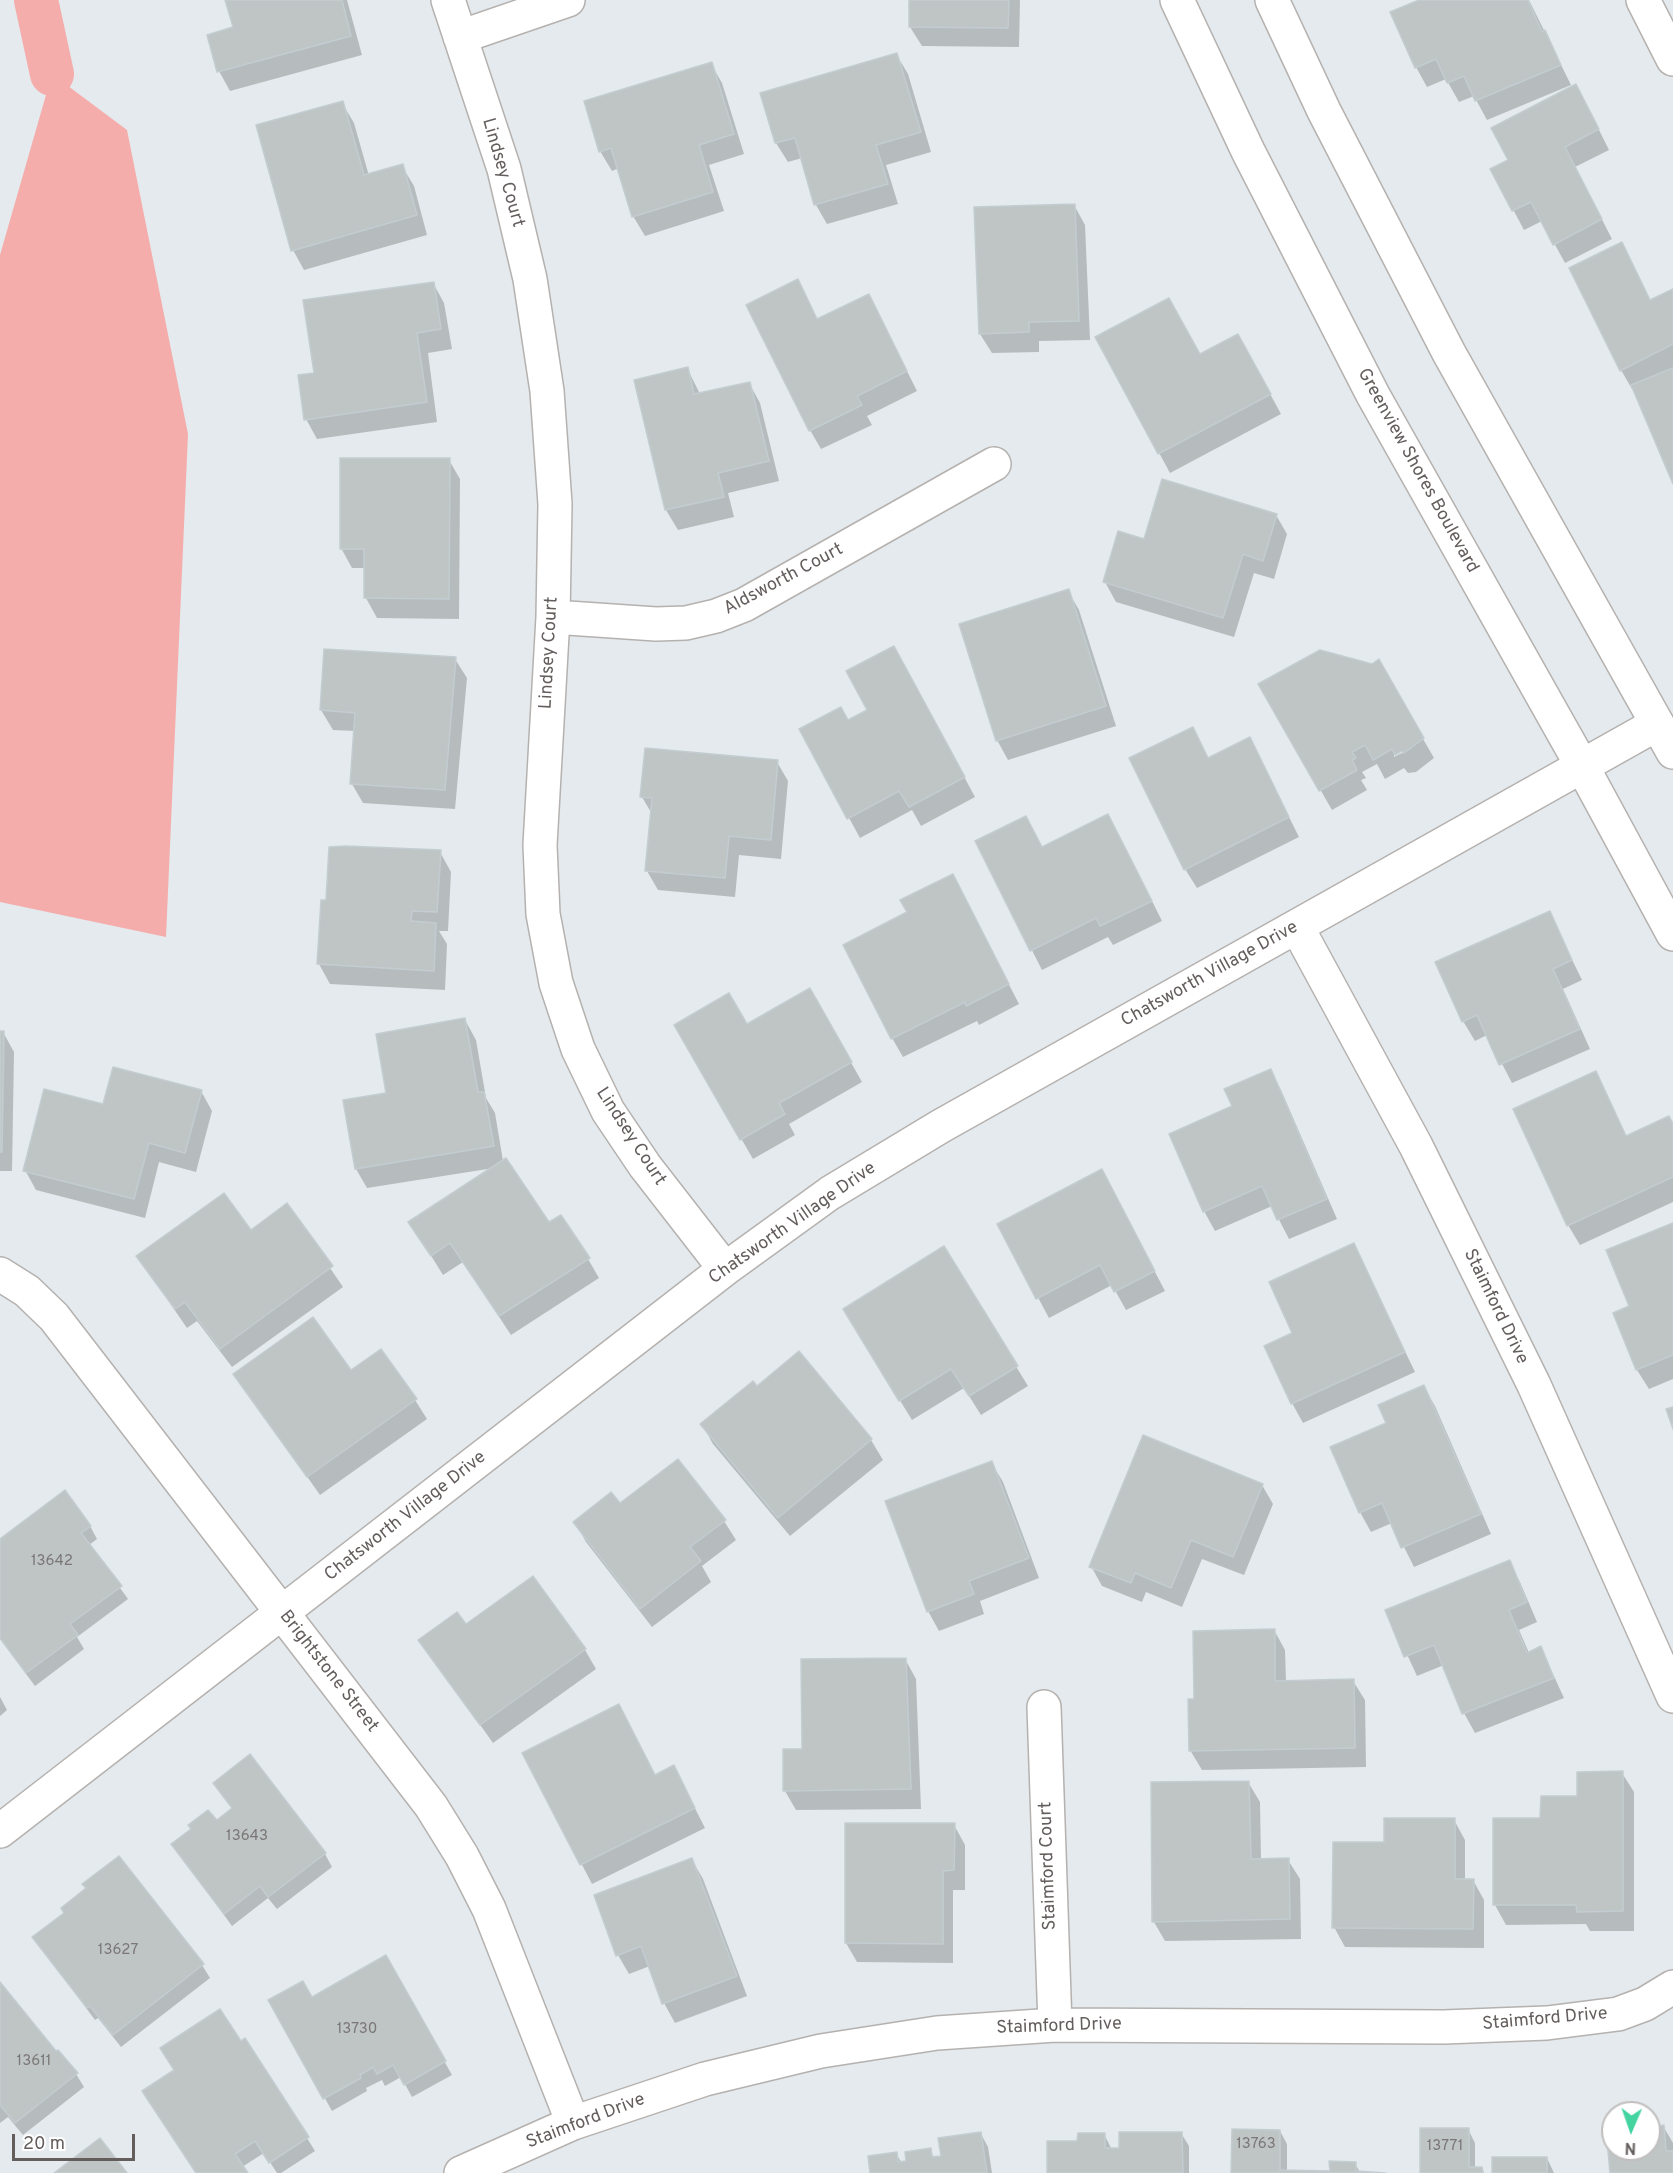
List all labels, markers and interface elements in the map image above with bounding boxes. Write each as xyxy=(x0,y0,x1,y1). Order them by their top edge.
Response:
street label: Lindsey Court xyxy=(476,116,528,230)
street label: Greenview Shores Boulevard xyxy=(1352,365,1482,577)
street label: Aldsworth Court xyxy=(721,539,847,621)
street label: Lindsey Court xyxy=(536,596,564,710)
street label: Chatsworth Village Drive xyxy=(1118,917,1302,1033)
street label: Lindsey Court xyxy=(590,1084,670,1190)
street label: Chatsworth Village Drive xyxy=(705,1158,881,1290)
street label: Staimford Drive xyxy=(1458,1246,1532,1368)
street label: Chatsworth Village Drive xyxy=(321,1447,491,1587)
house number: 13642 xyxy=(31,1553,73,1571)
street label: Brightstone Street xyxy=(274,1607,382,1737)
street label: Staimford Court xyxy=(1036,1801,1062,1931)
house number: 13643 xyxy=(226,1828,268,1846)
house number: 13627 xyxy=(98,1942,138,1960)
street label: Staimford Drive xyxy=(1482,2004,1608,2036)
street label: Staimford Drive xyxy=(996,2014,1122,2040)
house number: 13730 xyxy=(337,2021,377,2039)
house number: 13611 xyxy=(17,2053,51,2071)
street label: Staimford Drive xyxy=(524,2089,648,2155)
north arrow xyxy=(1601,2101,1661,2161)
scale bar xyxy=(15,2122,138,2160)
text: 20 m xyxy=(23,2133,65,2156)
house number: 13763 xyxy=(1236,2136,1276,2154)
text: N xyxy=(1624,2137,1637,2157)
house number: 13771 xyxy=(1427,2138,1463,2156)

